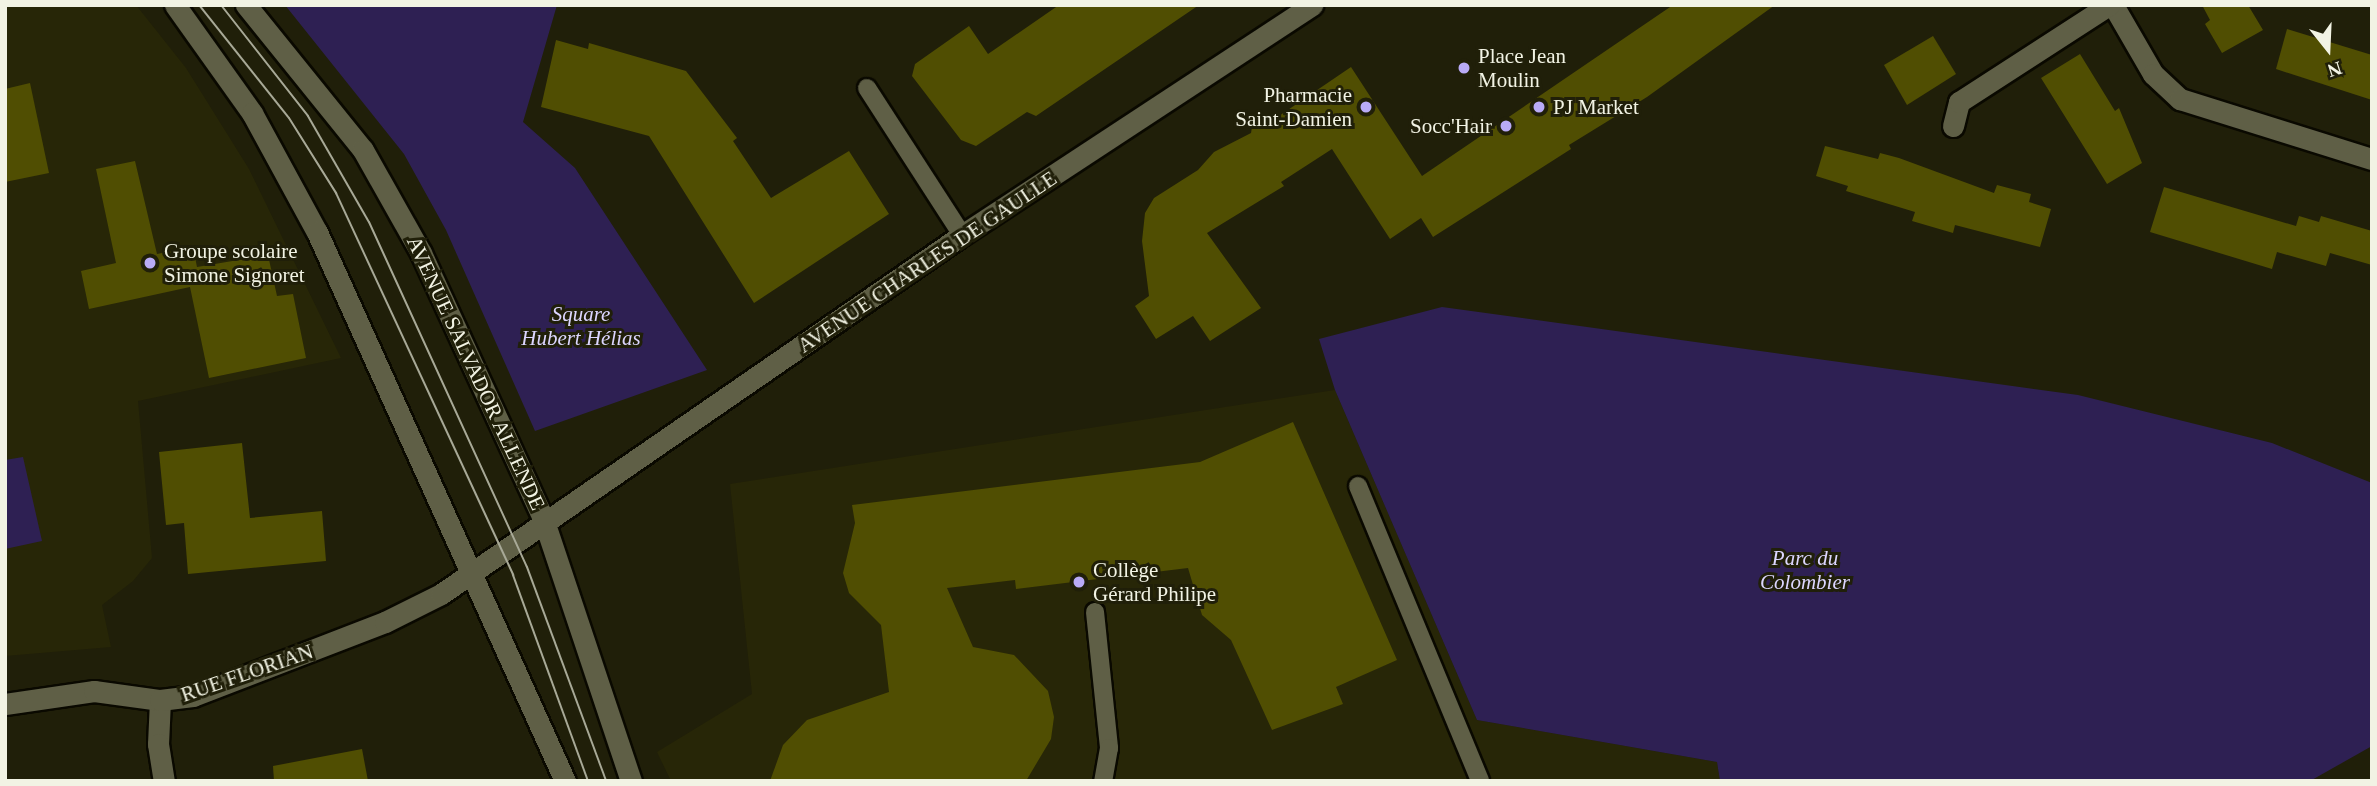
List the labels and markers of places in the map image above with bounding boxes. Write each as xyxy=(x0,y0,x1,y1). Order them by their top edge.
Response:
place label: Place Jean Moulin xyxy=(1478,43,1566,93)
marker: Place Jean Moulin xyxy=(1456,60,1472,76)
place label: Pharmacie Saint-Damien xyxy=(1235,82,1352,132)
place label: PJ Market xyxy=(1553,94,1639,120)
marker: Pharmacie Saint-Damien xyxy=(1358,99,1374,115)
marker: PJ Market xyxy=(1531,99,1547,115)
place label: Socc'Hair xyxy=(1410,113,1492,139)
marker: Socc'Hair xyxy=(1498,118,1514,134)
place label: Groupe scolaire Simone Signoret xyxy=(164,238,305,288)
marker: Groupe scolaire Simone Signoret xyxy=(142,255,158,271)
place label: Collège Gérard Philipe xyxy=(1093,557,1216,607)
marker: Collège Gérard Philipe xyxy=(1071,574,1087,590)

